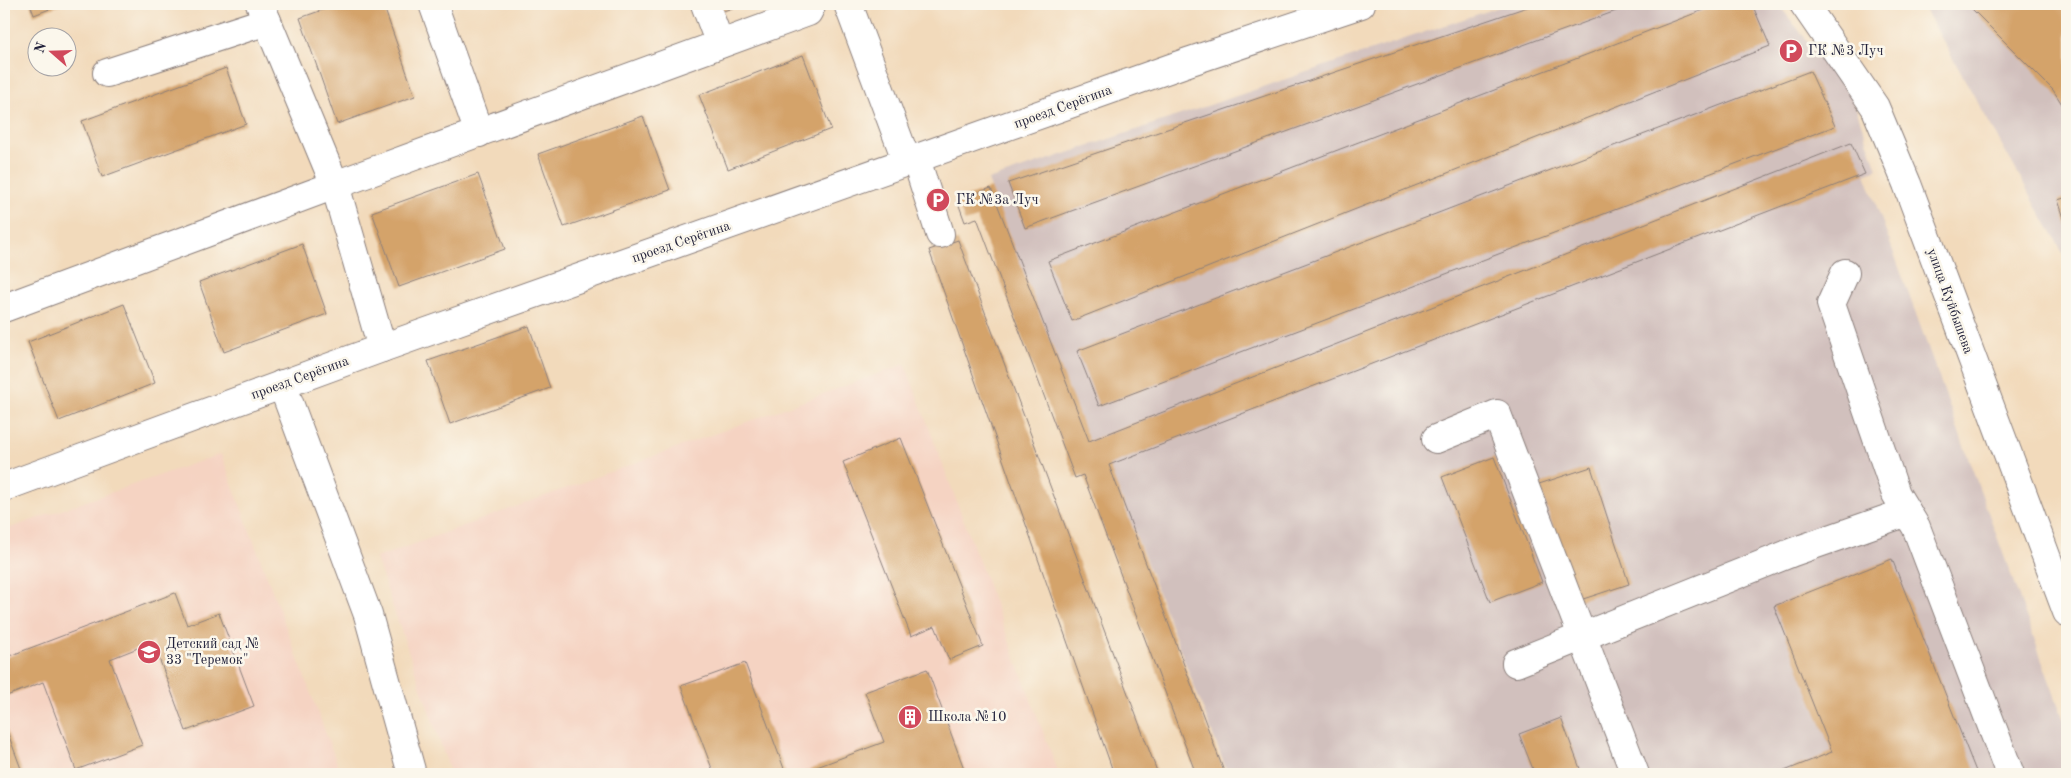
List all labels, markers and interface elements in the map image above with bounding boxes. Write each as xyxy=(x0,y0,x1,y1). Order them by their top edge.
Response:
north arrow xyxy=(28,28,78,78)
parking icon: ГК №3 Луч xyxy=(1778,38,1804,64)
text: N xyxy=(32,40,49,55)
place label: ГК №3 Луч xyxy=(1808,44,1884,58)
street label: проезд Серёгина xyxy=(1012,83,1114,131)
parking icon: ГК №3а Луч xyxy=(925,187,951,213)
place label: ГК №3а Луч xyxy=(956,193,1038,207)
street label: проезд Серёгина xyxy=(630,219,732,265)
street label: улица Куйбышева xyxy=(1924,246,1976,356)
street label: проезд Серёгина xyxy=(249,354,351,402)
place label: Детский сад № 33 "Теремок" xyxy=(166,637,260,667)
school or university icon: Детский сад № 33 "Теремок" xyxy=(136,639,162,665)
building icon: Школа №10 xyxy=(897,704,923,730)
place label: Школа №10 xyxy=(928,710,1006,724)

